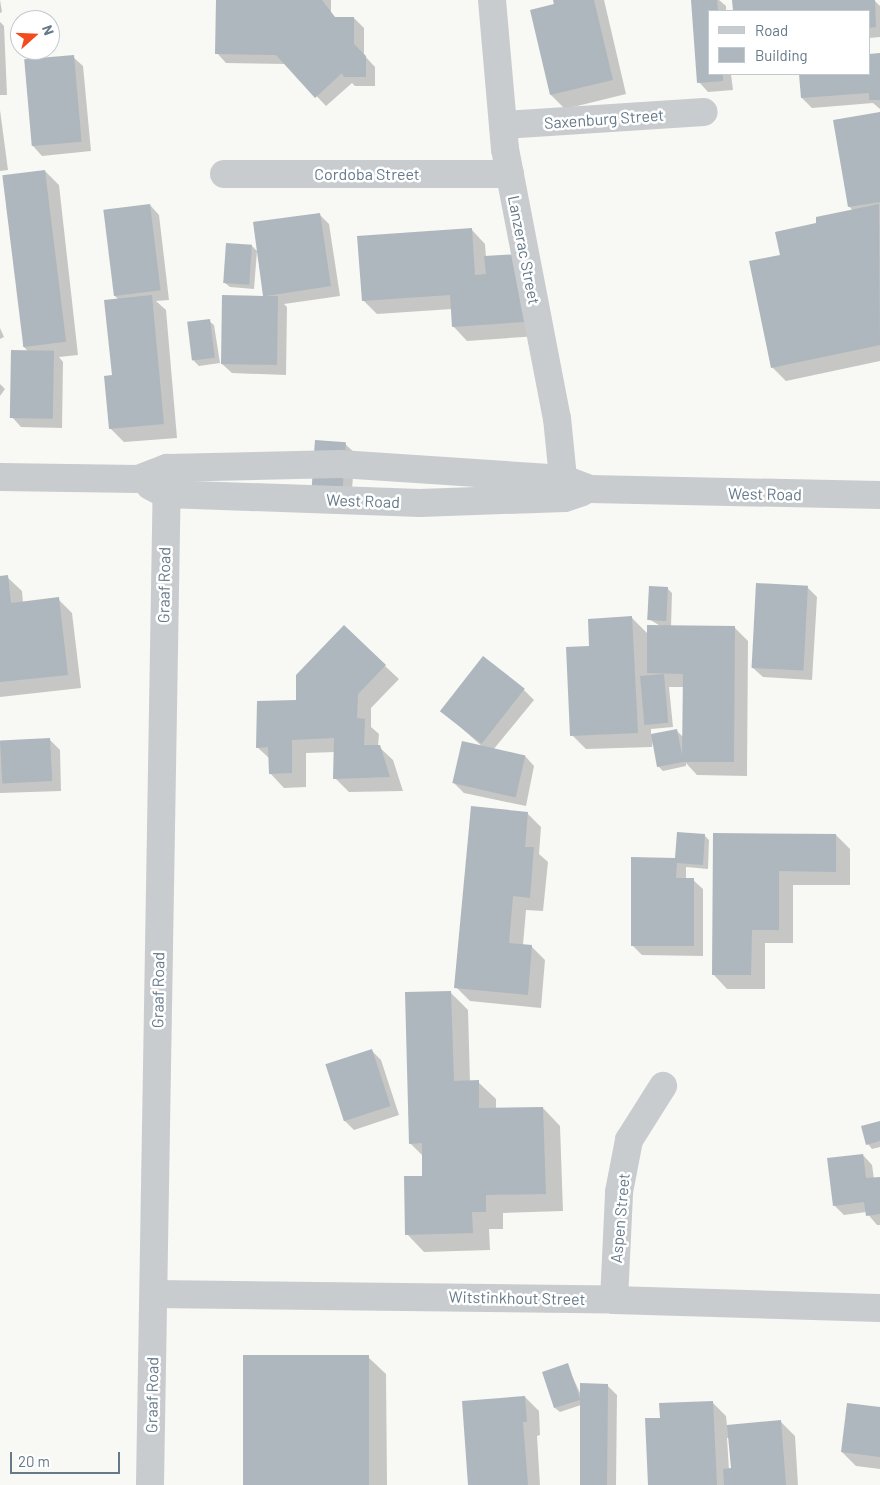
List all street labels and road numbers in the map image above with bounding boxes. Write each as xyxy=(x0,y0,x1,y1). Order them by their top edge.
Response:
street label: Saxenburg Street xyxy=(543,105,665,133)
street label: Cordoba Street xyxy=(314,164,420,184)
street label: Lanzerac Street xyxy=(504,194,544,306)
street label: West Road xyxy=(728,484,802,504)
street label: West Road xyxy=(326,490,400,512)
street label: Graaf Road xyxy=(154,547,174,623)
street label: Graaf Road xyxy=(148,952,168,1028)
street label: Aspen Street xyxy=(607,1172,633,1264)
street label: Witstinkhout Street xyxy=(449,1287,585,1309)
street label: Graaf Road xyxy=(142,1357,162,1433)

